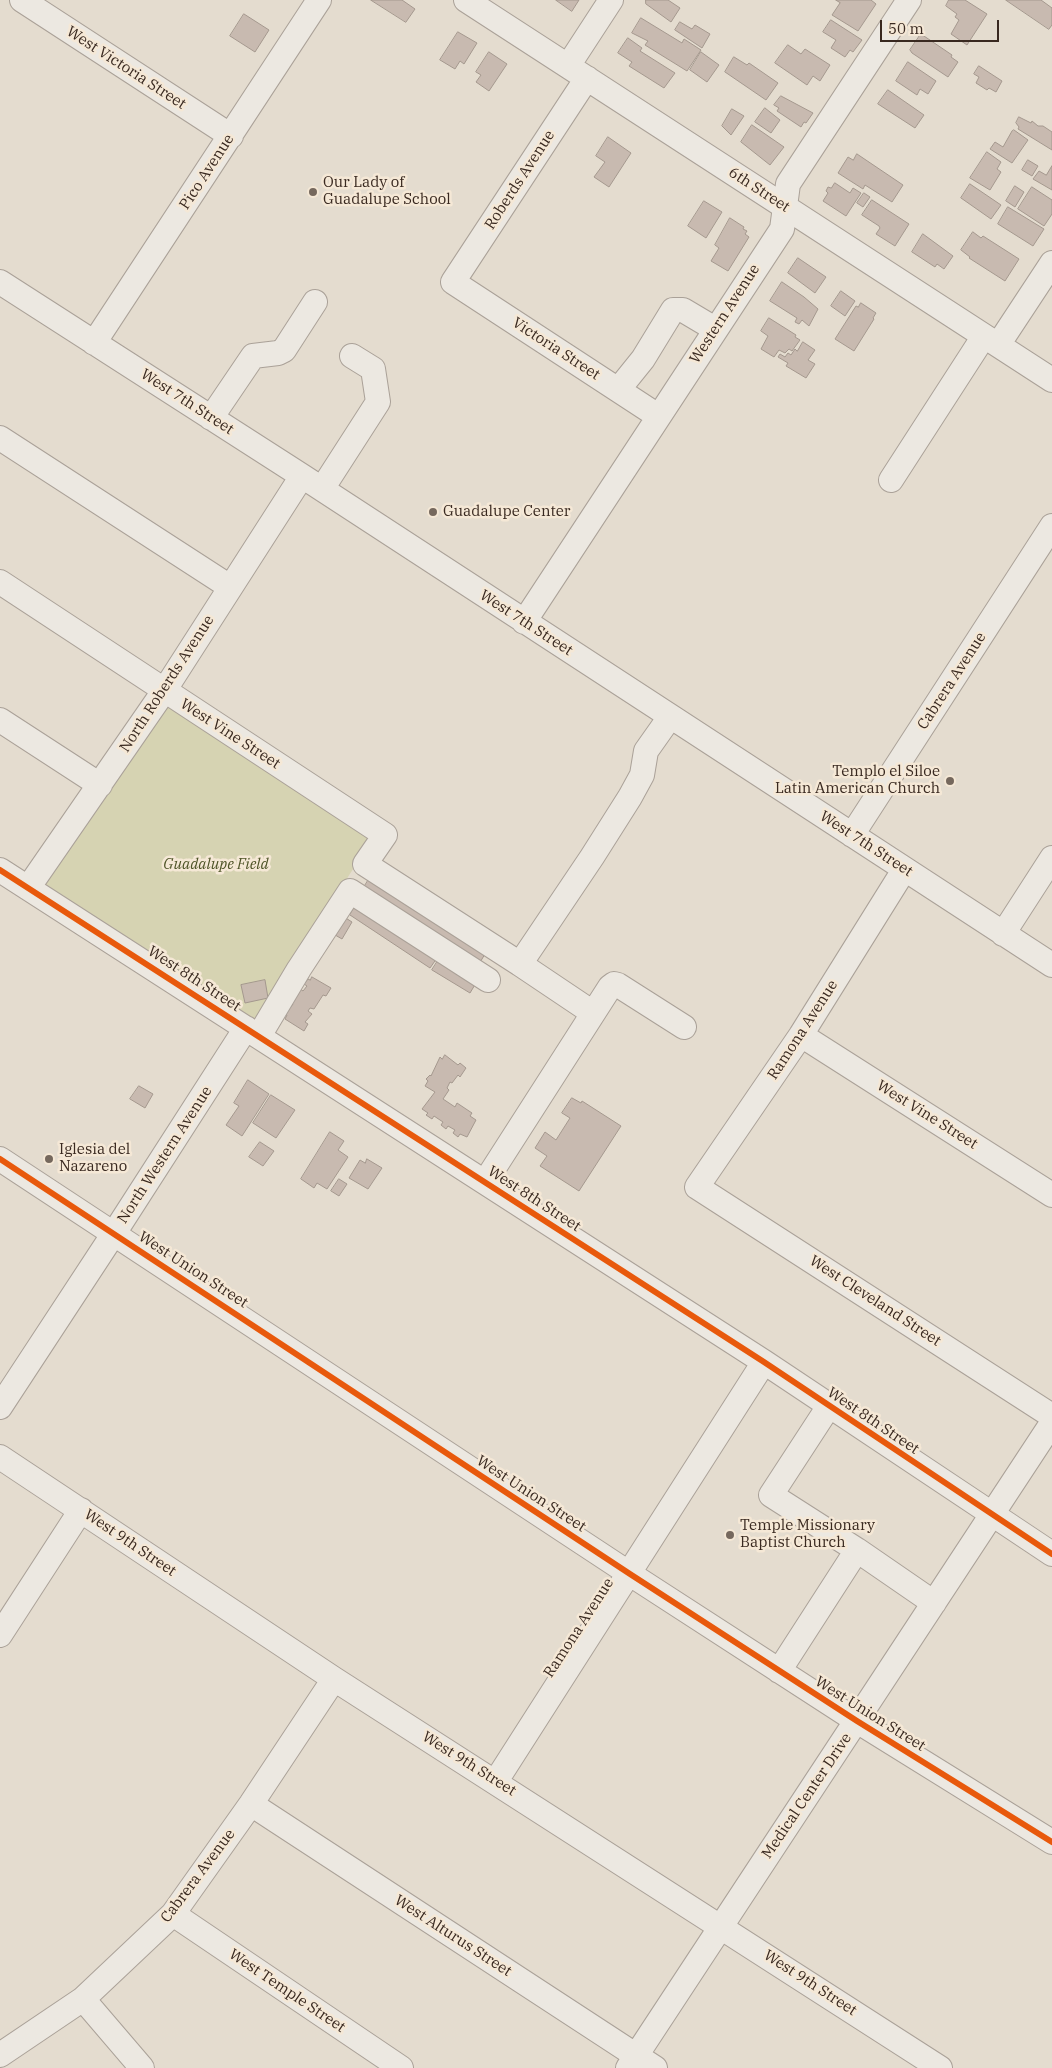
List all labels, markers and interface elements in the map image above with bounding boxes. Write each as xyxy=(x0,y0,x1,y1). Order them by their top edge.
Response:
scale bar xyxy=(882,10,1001,42)
text: 50 m xyxy=(888,19,924,38)
street label: West Victoria Street xyxy=(63,23,189,113)
street label: Roberds Avenue xyxy=(481,127,559,233)
street label: Pico Avenue xyxy=(176,131,238,213)
street label: 6th Street xyxy=(725,164,793,216)
place label: Our Lady of Guadalupe School xyxy=(323,174,451,209)
marker: Our Lady of Guadalupe School xyxy=(307,186,319,198)
street label: Western Avenue xyxy=(686,261,764,367)
street label: Victoria Street xyxy=(509,314,603,384)
street label: West 7th Street xyxy=(137,365,237,439)
place label: Guadalupe Center xyxy=(443,503,570,521)
marker: Guadalupe Center xyxy=(427,506,439,518)
street label: West 7th Street xyxy=(476,586,576,660)
street label: North Roberds Avenue xyxy=(116,612,218,756)
street label: Cabrera Avenue xyxy=(914,629,990,733)
street label: West Vine Street xyxy=(177,695,283,773)
place label: Templo el Siloe Latin American Church xyxy=(775,763,940,798)
marker: Templo el Siloe Latin American Church xyxy=(944,775,956,787)
street label: West 7th Street xyxy=(816,807,916,881)
park label: Guadalupe Field xyxy=(163,856,269,874)
street label: West 8th Street xyxy=(144,942,244,1016)
street label: Ramona Avenue xyxy=(764,977,842,1083)
street label: West Vine Street xyxy=(873,1077,981,1153)
street label: North Western Avenue xyxy=(114,1083,216,1227)
place label: Iglesia del Nazareno xyxy=(59,1141,130,1176)
marker: Iglesia del Nazareno xyxy=(43,1153,55,1165)
street label: West 8th Street xyxy=(484,1162,584,1236)
street label: West Union Street xyxy=(135,1228,251,1312)
street label: West Cleveland Street xyxy=(806,1252,944,1350)
street label: West 8th Street xyxy=(824,1384,922,1458)
street label: West Union Street xyxy=(473,1452,589,1536)
street label: West 9th Street xyxy=(81,1506,179,1580)
place label: Temple Missionary Baptist Church xyxy=(740,1517,875,1552)
marker: Temple Missionary Baptist Church xyxy=(724,1529,736,1541)
street label: Ramona Avenue xyxy=(540,1575,618,1681)
street label: West Union Street xyxy=(811,1673,929,1755)
street label: West 9th Street xyxy=(419,1728,519,1800)
street label: Medical Center Drive xyxy=(758,1730,856,1862)
street label: Cabrera Avenue xyxy=(157,1826,239,1926)
street label: West Alturus Street xyxy=(391,1891,515,1981)
street label: West Temple Street xyxy=(225,1945,349,2037)
street label: West 9th Street xyxy=(760,1946,860,2020)

